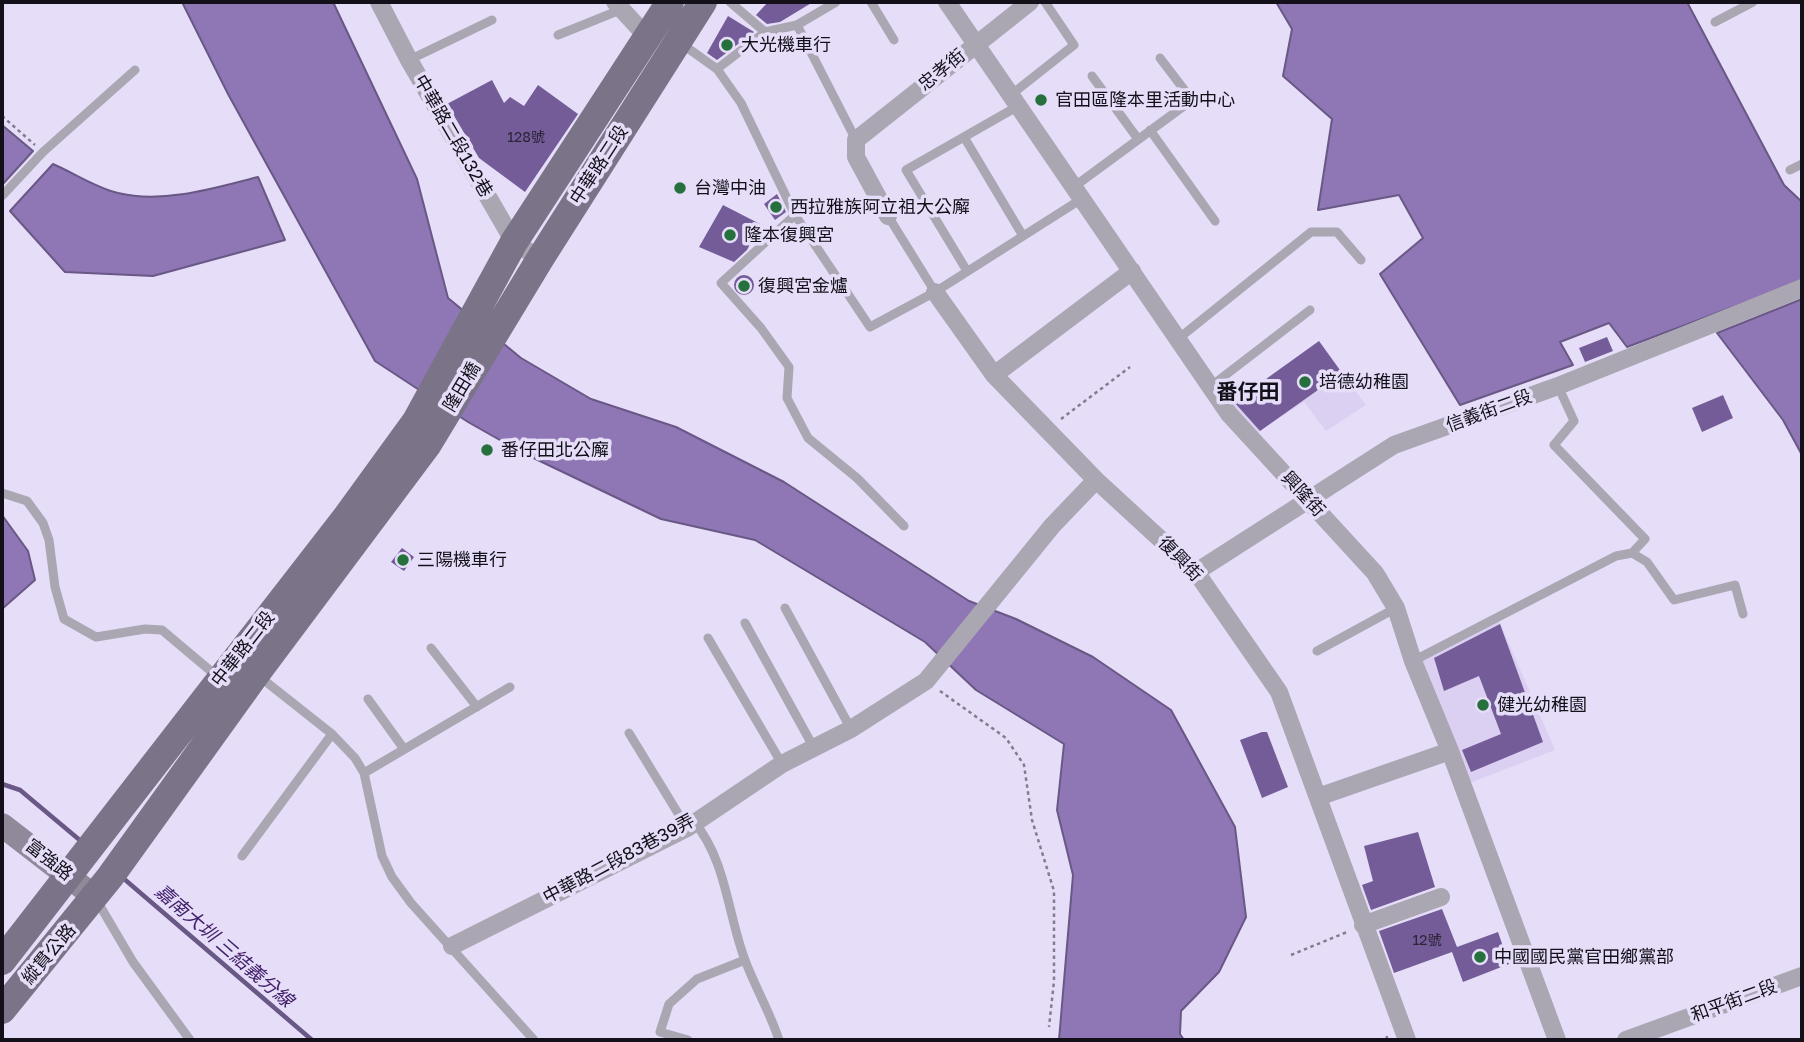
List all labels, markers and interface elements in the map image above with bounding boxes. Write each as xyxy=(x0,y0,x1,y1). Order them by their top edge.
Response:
place label: 大光機車行 xyxy=(741,34,831,56)
marker: 大光機車行 xyxy=(719,37,735,53)
street label: 忠孝街 xyxy=(914,45,970,95)
street label: 中華路二段132巷 xyxy=(409,71,497,201)
place label: 官田區隆本里活動中心 xyxy=(1055,89,1235,111)
marker: 官田區隆本里活動中心 xyxy=(1033,92,1049,108)
street label: 中華路二段 xyxy=(565,121,633,209)
house number: 128號 xyxy=(507,130,545,146)
place label: 台灣中油 xyxy=(694,177,766,199)
marker: 台灣中油 xyxy=(672,180,688,196)
place label: 西拉雅族阿立祖大公廨 xyxy=(790,196,970,218)
marker: 西拉雅族阿立祖大公廨 xyxy=(768,199,784,215)
place label: 隆本復興宮 xyxy=(744,224,834,246)
marker: 隆本復興宮 xyxy=(722,227,738,243)
place label: 復興宮金爐 xyxy=(758,275,848,297)
marker: 復興宮金爐 xyxy=(736,278,752,294)
street label: 隆田橋 xyxy=(439,358,485,416)
place label: 培德幼稚園 xyxy=(1319,371,1409,393)
marker: 培德幼稚園 xyxy=(1297,374,1313,390)
district label: 番仔田 xyxy=(1217,379,1279,405)
street label: 信義街二段 xyxy=(1443,385,1535,437)
place label: 番仔田北公廨 xyxy=(501,439,609,461)
marker: 番仔田北公廨 xyxy=(479,442,495,458)
street label: 興隆街 xyxy=(1277,467,1329,521)
street label: 復興街 xyxy=(1153,532,1207,586)
place label: 三陽機車行 xyxy=(417,549,507,571)
marker: 三陽機車行 xyxy=(395,552,411,568)
street label: 中華路二段 xyxy=(207,607,279,691)
place label: 健光幼稚園 xyxy=(1497,694,1587,716)
marker: 健光幼稚園 xyxy=(1475,697,1491,713)
street label: 中華路二段83巷39弄 xyxy=(539,810,699,908)
street label: 富強路 xyxy=(21,835,77,885)
water label: 嘉南大圳 三結義分線 xyxy=(150,880,298,1012)
street label: 縱貫公路 xyxy=(18,919,80,989)
house number: 12號 xyxy=(1413,933,1441,949)
place label: 中國國民黨官田鄉黨部 xyxy=(1494,946,1674,968)
marker: 中國國民黨官田鄉黨部 xyxy=(1472,949,1488,965)
street label: 和平街二段 xyxy=(1688,975,1780,1027)

